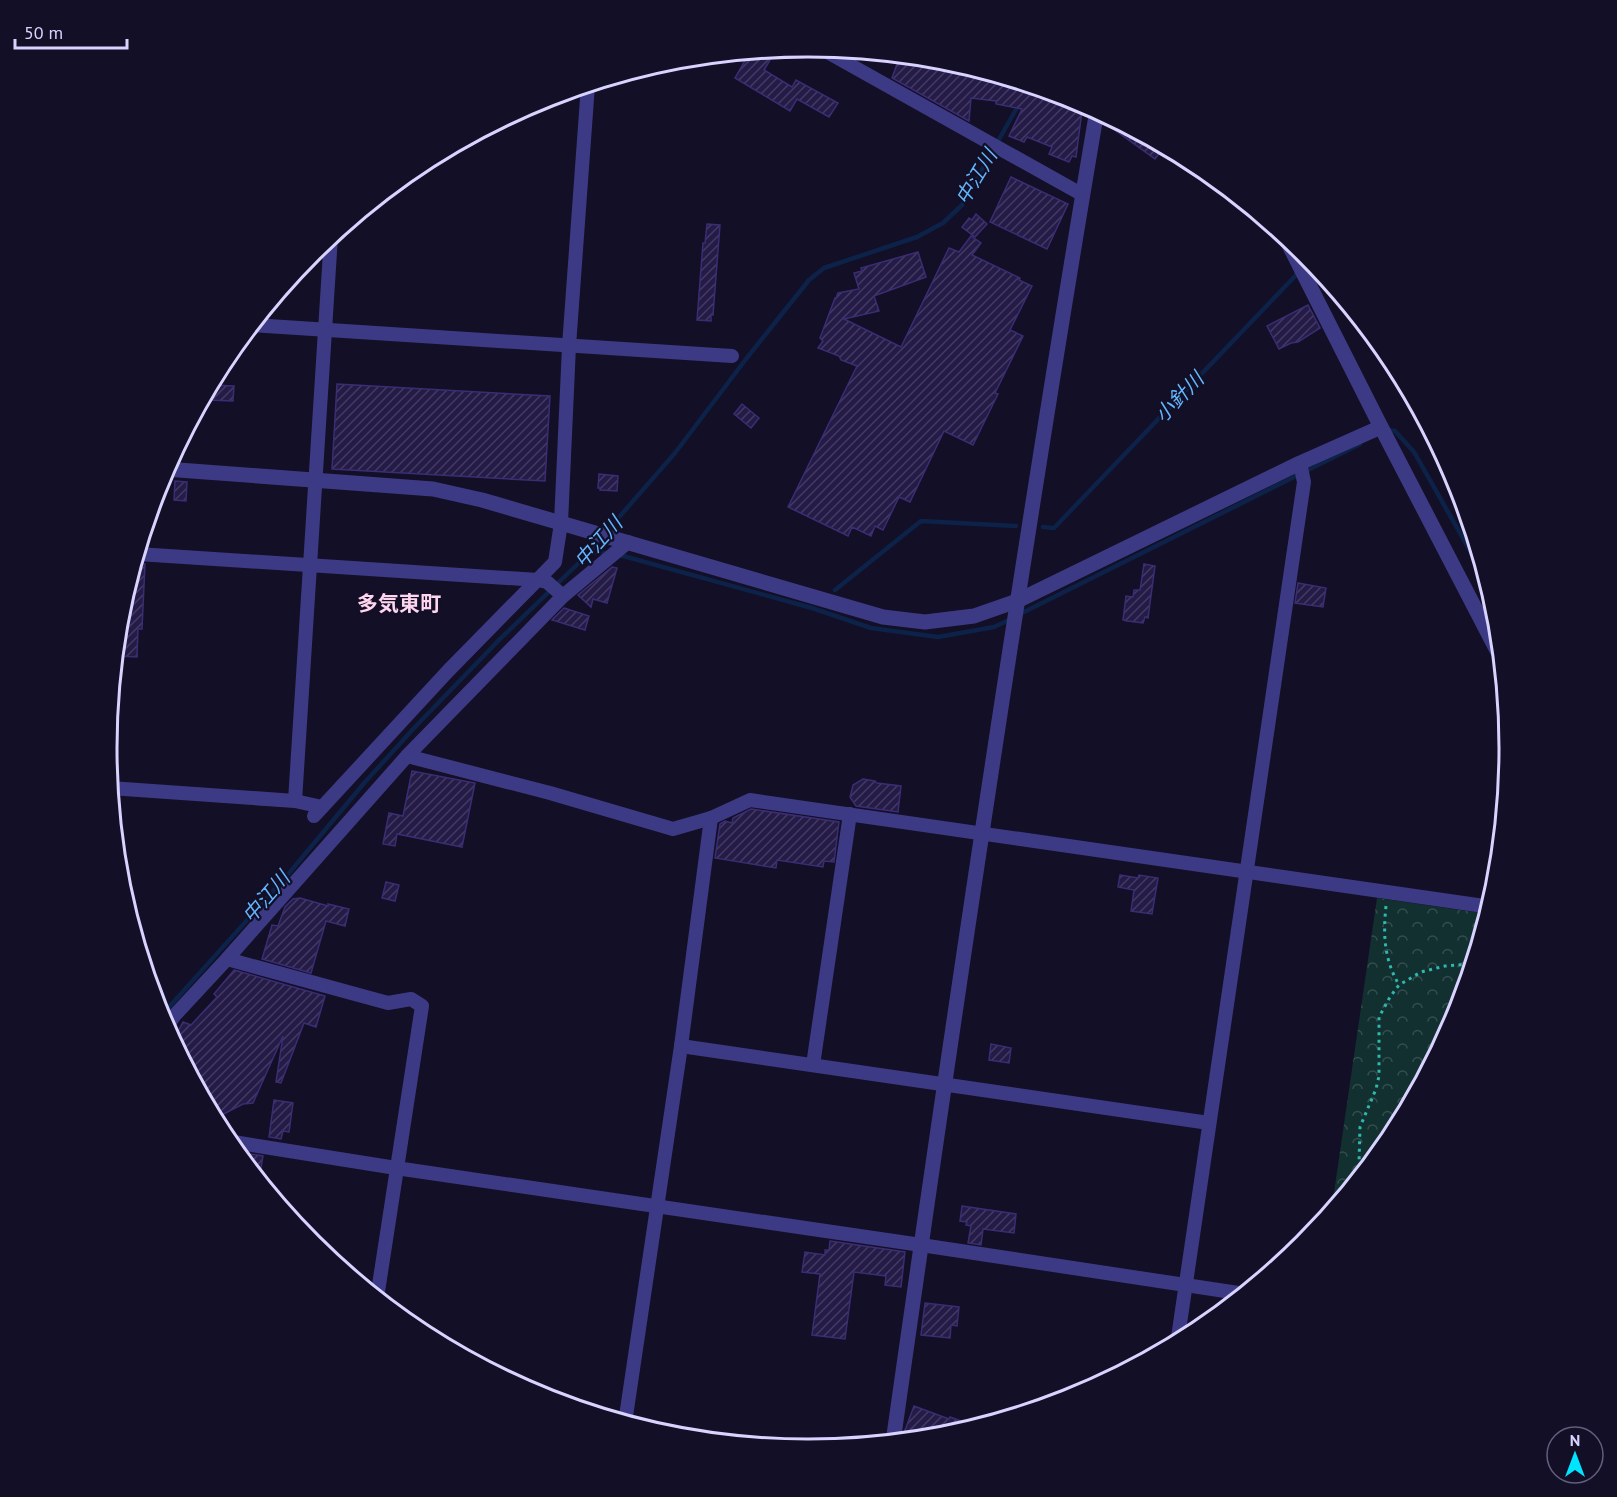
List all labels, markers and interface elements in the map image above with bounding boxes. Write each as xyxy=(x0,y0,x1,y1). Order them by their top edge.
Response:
scale bar xyxy=(15,12,128,50)
text: 50 m xyxy=(24,21,63,44)
water label: 中江川 xyxy=(949,143,1004,209)
water label: 小針川 xyxy=(1149,365,1211,428)
water label: 中江川 xyxy=(568,510,629,573)
district label: 多気東町 xyxy=(357,590,441,617)
water label: 中江川 xyxy=(237,864,297,928)
north arrow xyxy=(1545,1425,1605,1485)
text: N xyxy=(1570,1430,1580,1450)

